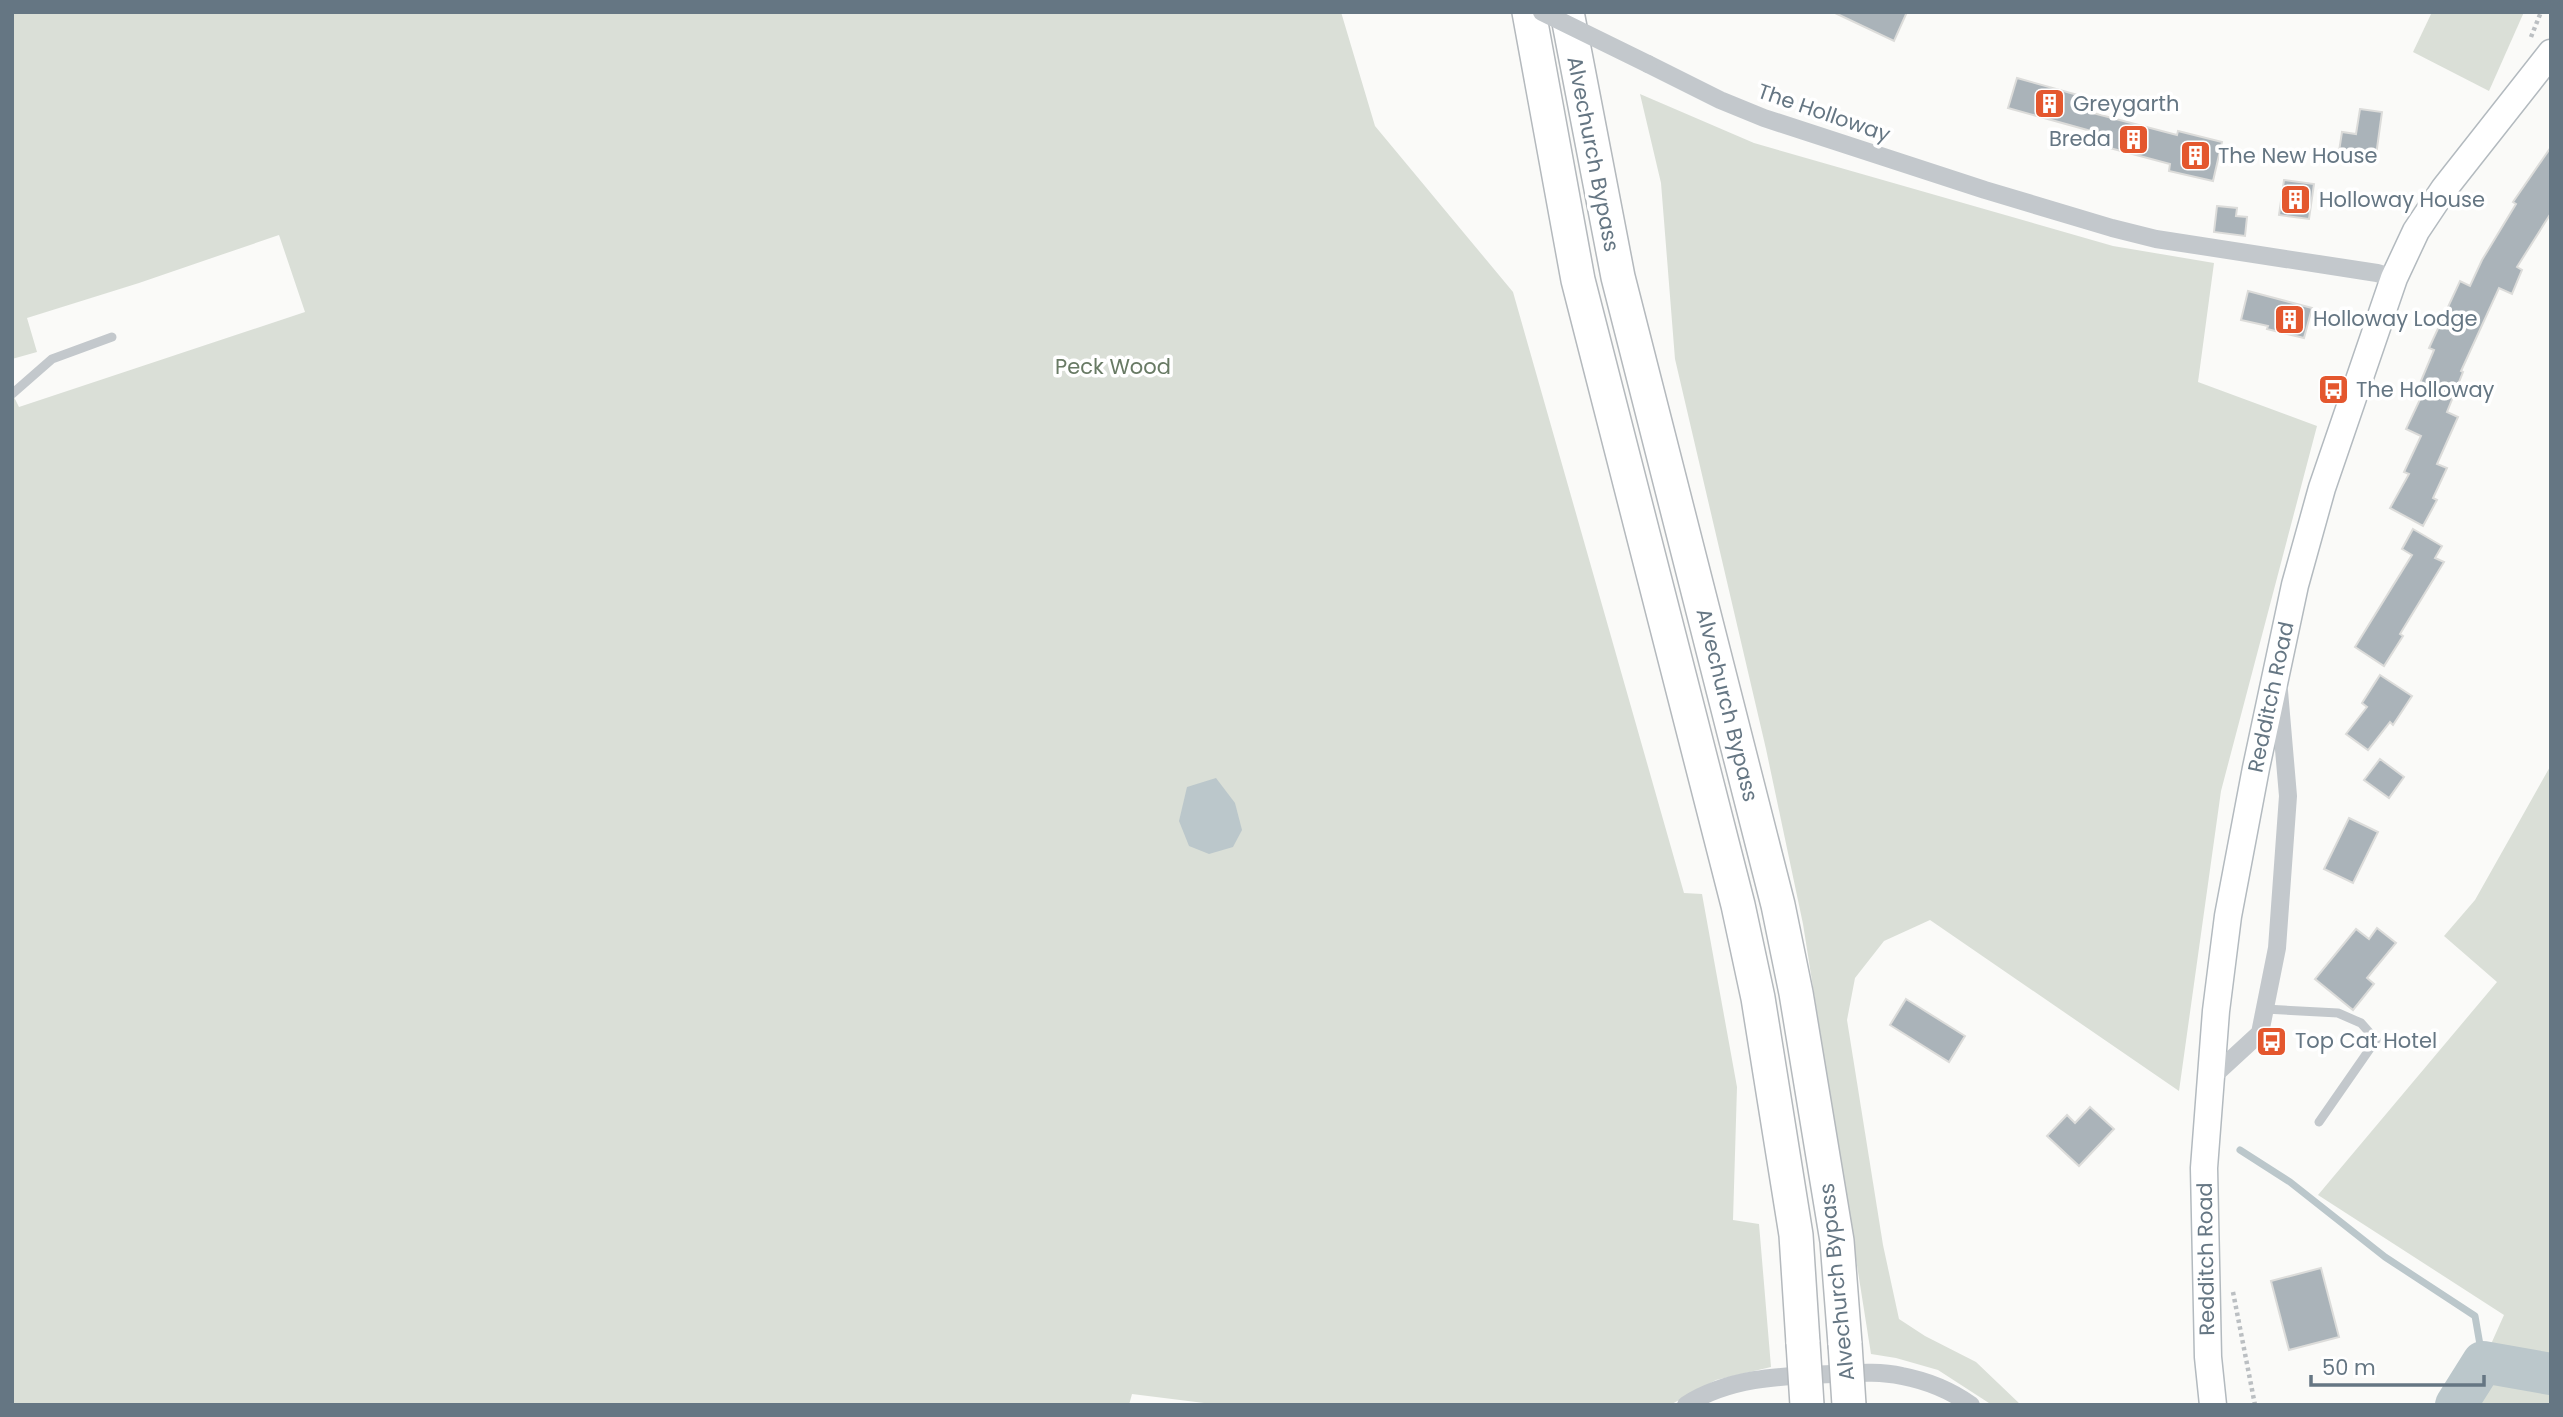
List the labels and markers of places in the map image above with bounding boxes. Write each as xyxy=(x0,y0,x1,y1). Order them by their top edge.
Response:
building icon: Greygarth xyxy=(2033,87,2067,121)
place label: Greygarth xyxy=(2073,89,2179,118)
building icon: Breda xyxy=(2117,122,2151,156)
place label: Breda xyxy=(2049,124,2111,153)
building icon: The New House xyxy=(2178,139,2212,173)
place label: The New House xyxy=(2218,141,2377,170)
building icon: Holloway House xyxy=(2279,183,2313,217)
place label: Holloway House xyxy=(2319,185,2485,214)
building icon: Holloway Lodge xyxy=(2273,302,2307,336)
place label: Holloway Lodge xyxy=(2313,304,2478,333)
bus stop icon: The Holloway xyxy=(2316,373,2350,407)
place label: The Holloway xyxy=(2356,375,2495,404)
bus stop icon: Top Cat Hotel xyxy=(2255,1024,2289,1058)
place label: Top Cat Hotel xyxy=(2295,1026,2437,1055)

